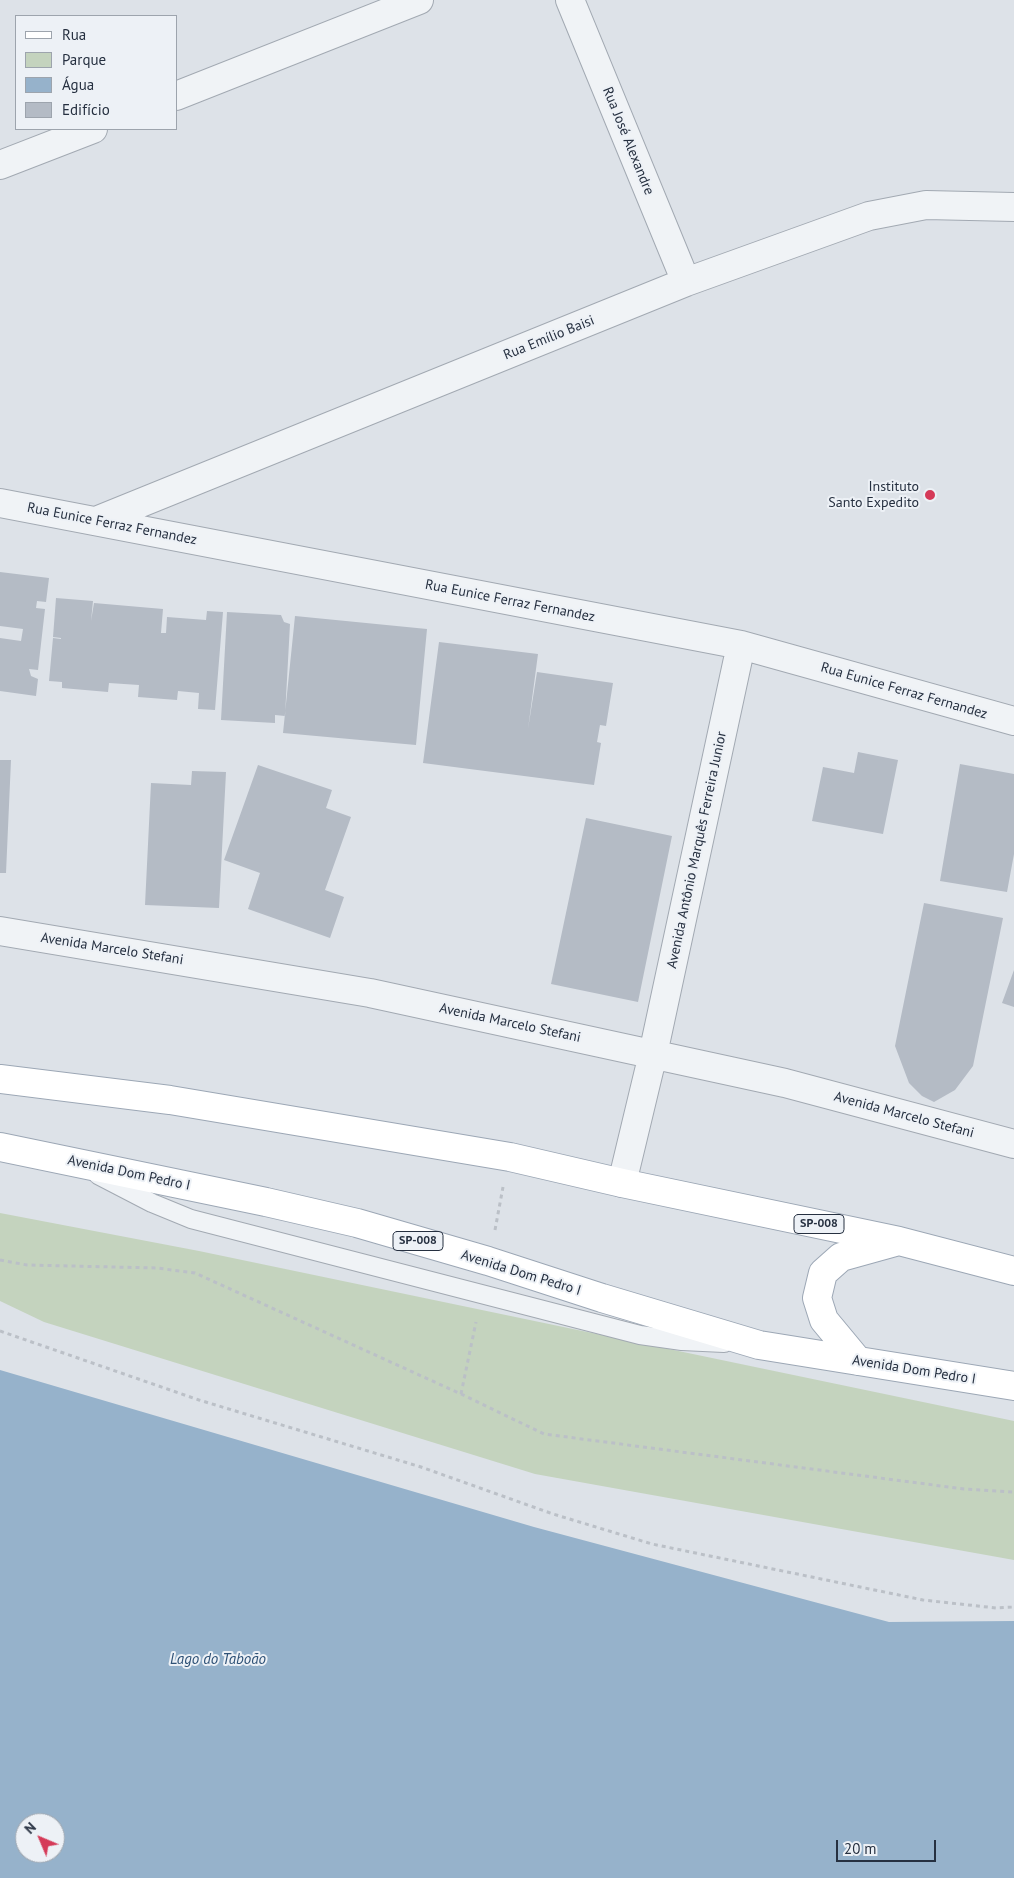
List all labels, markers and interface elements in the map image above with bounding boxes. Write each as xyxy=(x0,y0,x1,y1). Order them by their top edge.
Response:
legend xyxy=(15,15,178,130)
text: Rua xyxy=(62,25,86,44)
text: Parque xyxy=(62,50,106,69)
text: Água xyxy=(62,75,94,94)
street label: Rua José Alexandre xyxy=(599,85,657,197)
text: Edifício xyxy=(62,100,110,119)
street label: Rua Emílio Baisi xyxy=(501,312,597,364)
place label: Instituto Santo Expedito xyxy=(828,479,919,512)
marker: Instituto Santo Expedito xyxy=(923,488,937,502)
street label: Rua Eunice Ferraz Fernandez xyxy=(26,499,198,549)
street label: Rua Eunice Ferraz Fernandez xyxy=(424,576,596,626)
street label: Rua Eunice Ferraz Fernandez xyxy=(819,659,989,723)
street label: Avenida Antônio Marquês Ferreira Junior xyxy=(664,730,730,970)
street label: Avenida Marcelo Stefani xyxy=(39,929,185,969)
street label: Avenida Marcelo Stefani xyxy=(438,1000,582,1046)
street label: Avenida Marcelo Stefani xyxy=(832,1088,976,1142)
street label: Avenida Dom Pedro I xyxy=(66,1152,192,1194)
road number: SP-008 xyxy=(794,1214,844,1234)
road number: SP-008 xyxy=(393,1232,443,1250)
street label: Avenida Dom Pedro I xyxy=(459,1247,583,1299)
street label: Avenida Dom Pedro I xyxy=(851,1352,977,1388)
water label: Lago do Taboão xyxy=(170,1651,266,1669)
north arrow xyxy=(15,1813,65,1863)
text: N xyxy=(20,1818,40,1838)
scale bar xyxy=(839,1830,939,1862)
text: 20 m xyxy=(844,1839,877,1858)

